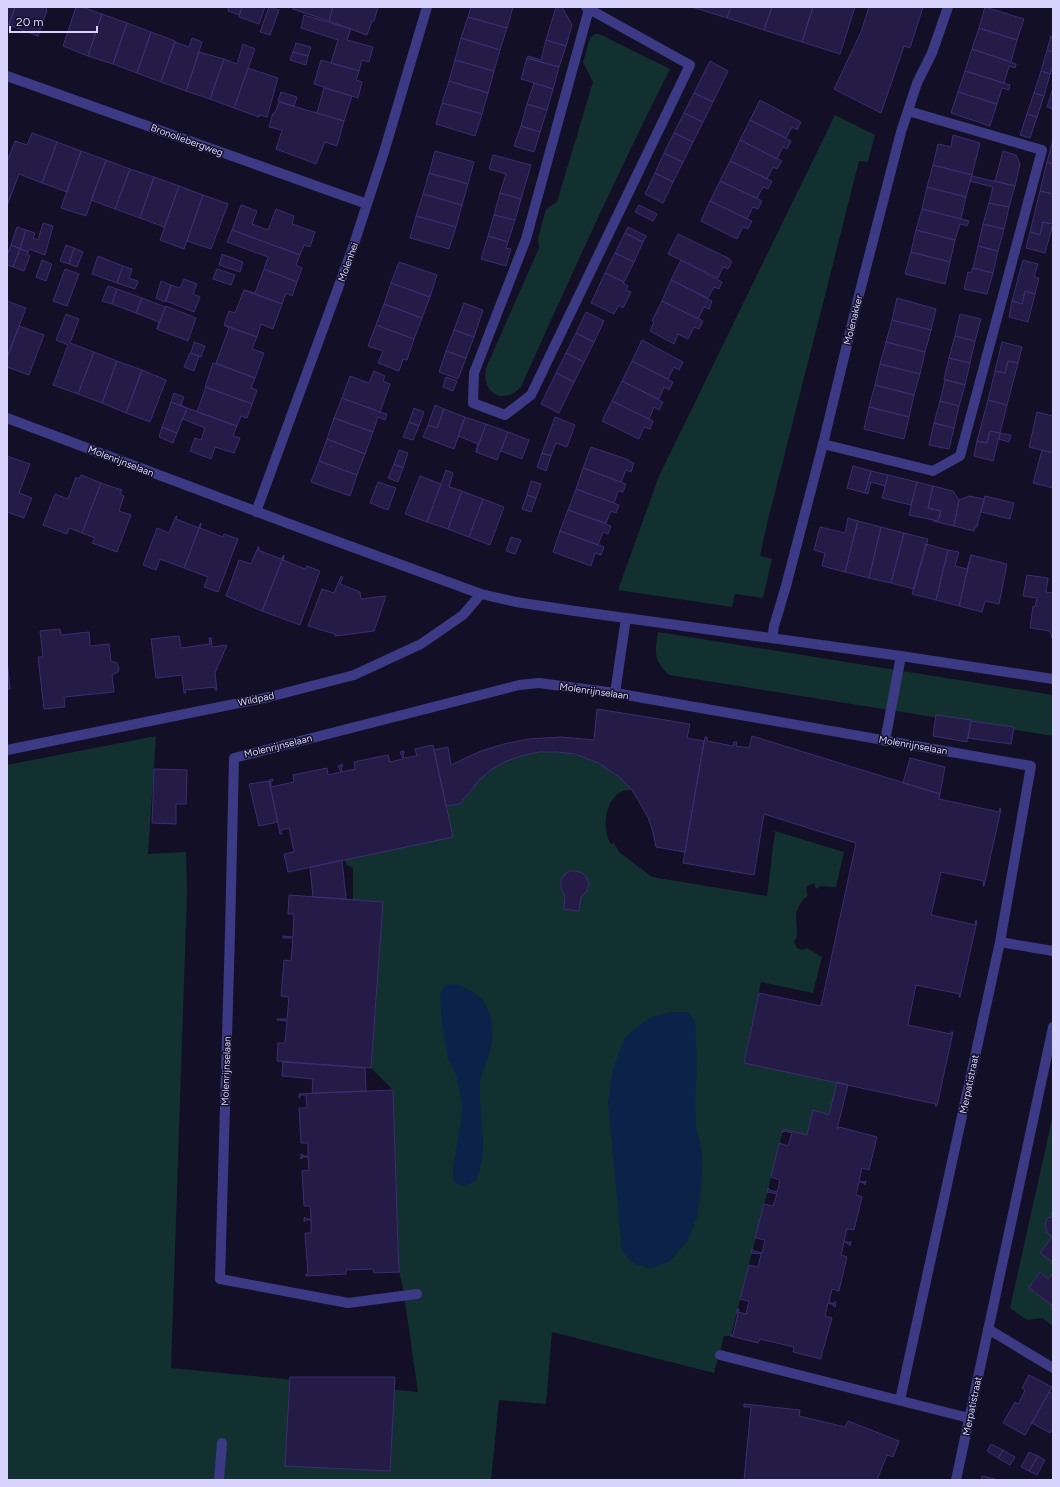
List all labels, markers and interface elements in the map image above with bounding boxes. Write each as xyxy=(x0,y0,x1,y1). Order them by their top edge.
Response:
scale bar xyxy=(10,8,97,34)
text: 20 m xyxy=(16,15,44,29)
street label: Bronoliebergweg xyxy=(149,121,225,159)
street label: Molenhei xyxy=(335,241,361,283)
street label: Molenakker xyxy=(841,293,866,346)
street label: Molenrijnselaan xyxy=(86,442,156,480)
street label: Molenrijnselaan xyxy=(559,680,630,702)
street label: Wildpad xyxy=(237,689,276,709)
street label: Molenrijnselaan xyxy=(243,731,314,761)
street label: Molenrijnselaan xyxy=(878,733,949,758)
street label: Molenrijnselaan xyxy=(218,1036,234,1106)
street label: Merpatistraat xyxy=(956,1053,982,1115)
street label: Merpatistraat xyxy=(959,1375,985,1437)

